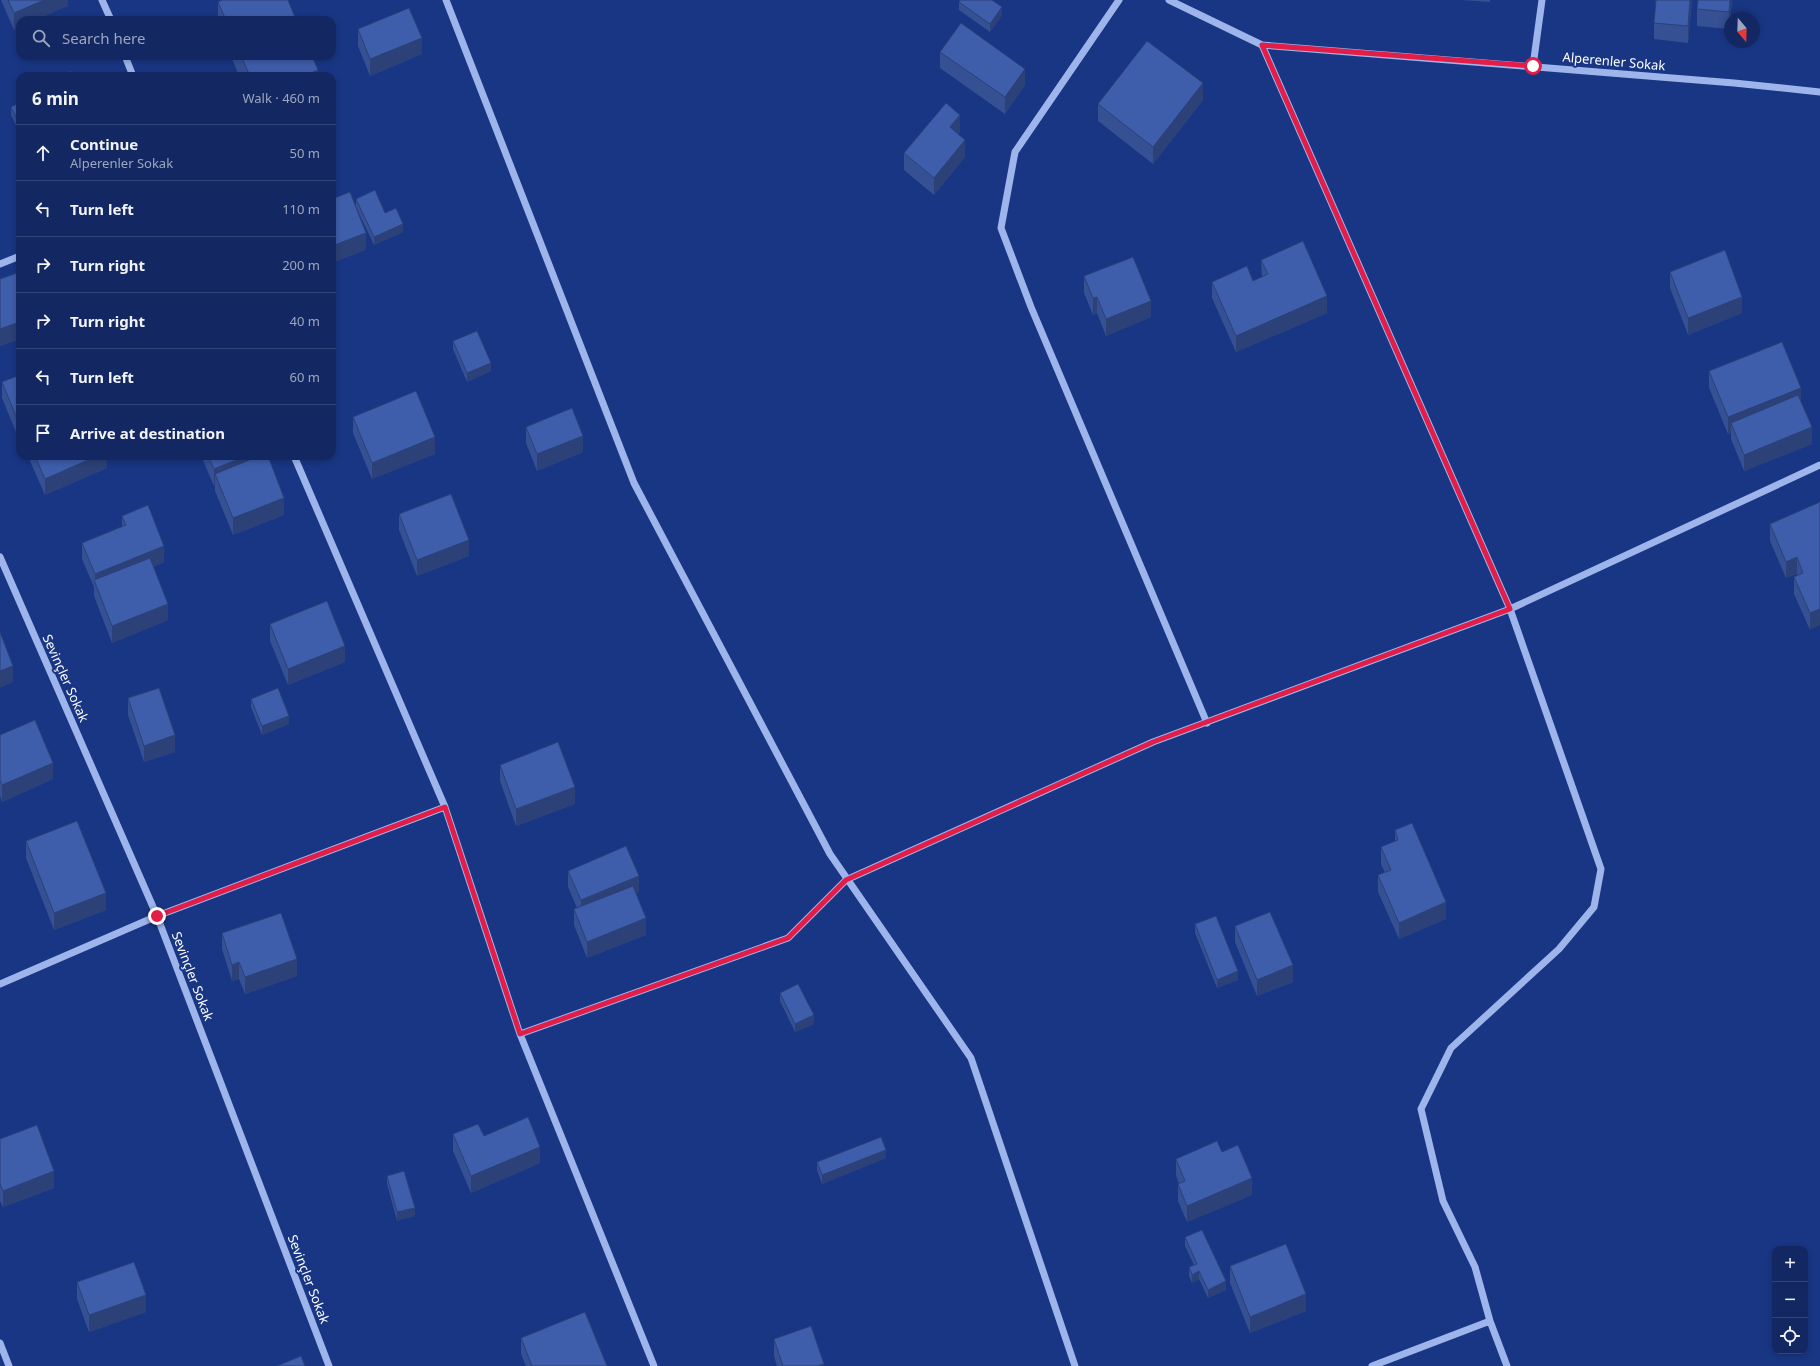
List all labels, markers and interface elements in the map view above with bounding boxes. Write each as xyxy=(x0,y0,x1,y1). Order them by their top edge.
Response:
north arrow xyxy=(1724,12,1760,48)
search box xyxy=(16,16,336,60)
icon: search xyxy=(30,27,52,49)
text: Search here xyxy=(62,28,145,48)
street label: Alperenler Sokak xyxy=(1562,48,1666,74)
route start xyxy=(1524,57,1542,75)
text: 6 min xyxy=(32,87,79,110)
text: Walk · 460 m xyxy=(242,89,320,107)
text: Continue xyxy=(70,134,138,154)
icon: ahead xyxy=(32,142,54,164)
text: 50 m xyxy=(290,144,320,162)
text: Alperenler Sokak xyxy=(70,154,173,172)
icon: left xyxy=(32,198,54,220)
text: Turn left xyxy=(70,199,134,219)
text: 110 m xyxy=(282,200,320,218)
icon: right xyxy=(32,254,54,276)
text: Turn right xyxy=(70,255,145,275)
text: 200 m xyxy=(282,256,320,274)
icon: right xyxy=(32,310,54,332)
text: Turn right xyxy=(70,311,145,331)
text: 40 m xyxy=(290,312,320,330)
icon: left xyxy=(32,366,54,388)
text: Turn left xyxy=(70,367,134,387)
text: 60 m xyxy=(290,368,320,386)
icon: arrive xyxy=(32,422,54,444)
text: Arrive at destination xyxy=(70,423,225,443)
street label: Sevinçler Sokak xyxy=(39,631,93,725)
route end xyxy=(148,907,166,925)
street label: Sevinçler Sokak xyxy=(168,929,218,1023)
street label: Sevinçler Sokak xyxy=(284,1232,334,1326)
map controls xyxy=(1772,1246,1808,1354)
button: + xyxy=(1772,1246,1808,1282)
button: − xyxy=(1772,1282,1808,1318)
button: locate xyxy=(1772,1318,1808,1354)

